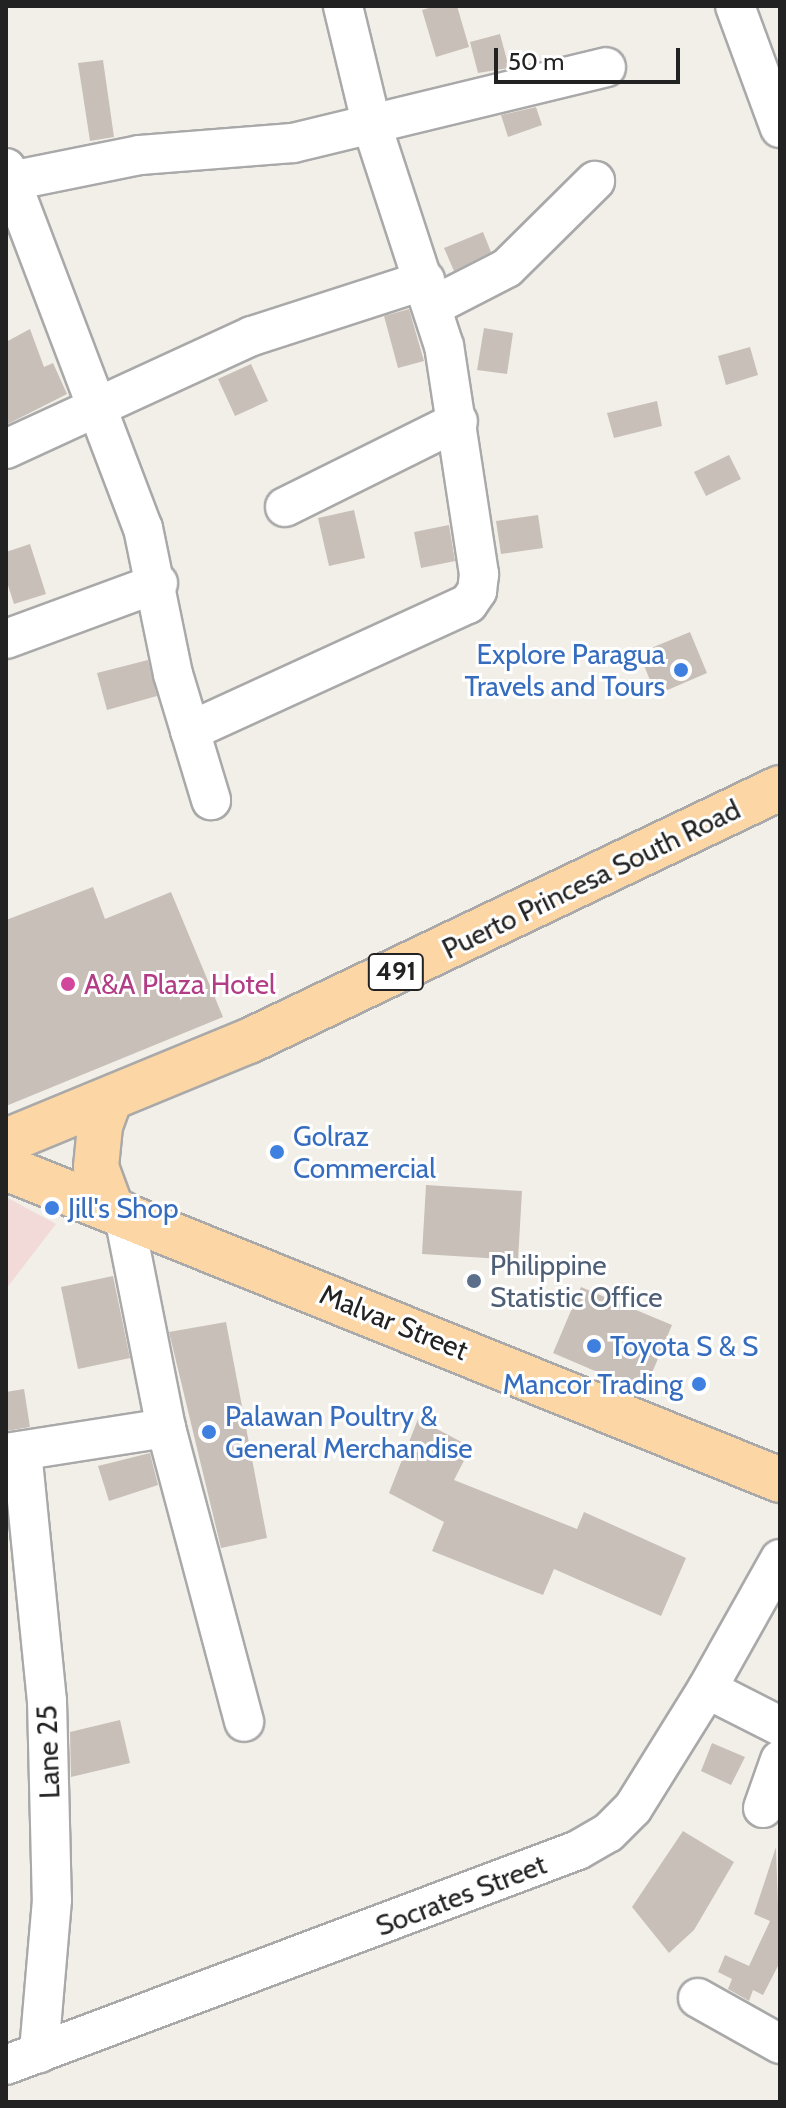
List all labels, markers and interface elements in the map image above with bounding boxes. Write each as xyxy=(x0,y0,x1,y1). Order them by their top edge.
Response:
scale bar xyxy=(498,32,684,82)
text: 50 m xyxy=(508,47,564,76)
place label: Explore Paragua Travels and Tours xyxy=(464,637,665,703)
marker: Explore Paragua Travels and Tours xyxy=(672,661,690,679)
street label: Puerto Princesa South Road xyxy=(437,792,745,966)
road number: 491 xyxy=(366,950,426,994)
place label: A&A Plaza Hotel xyxy=(84,967,276,1001)
marker: A&A Plaza Hotel xyxy=(59,975,77,993)
place label: Golraz Commercial xyxy=(293,1119,436,1185)
marker: Golraz Commercial xyxy=(268,1143,286,1161)
place label: Jill's Shop xyxy=(68,1191,179,1225)
marker: Jill's Shop xyxy=(43,1199,61,1217)
place label: Philippine Statistic Office xyxy=(490,1248,663,1314)
marker: Philippine Statistic Office xyxy=(465,1272,483,1290)
street label: Malvar Street xyxy=(315,1277,473,1367)
place label: Toyota S & S xyxy=(610,1329,758,1363)
marker: Toyota S & S xyxy=(585,1337,603,1355)
place label: Mancor Trading xyxy=(503,1367,683,1401)
marker: Mancor Trading xyxy=(690,1375,708,1393)
place label: Palawan Poultry & General Merchandise xyxy=(225,1399,473,1465)
marker: Palawan Poultry & General Merchandise xyxy=(200,1423,218,1441)
street label: Lane 25 xyxy=(30,1705,66,1799)
street label: Socrates Street xyxy=(371,1847,551,1943)

